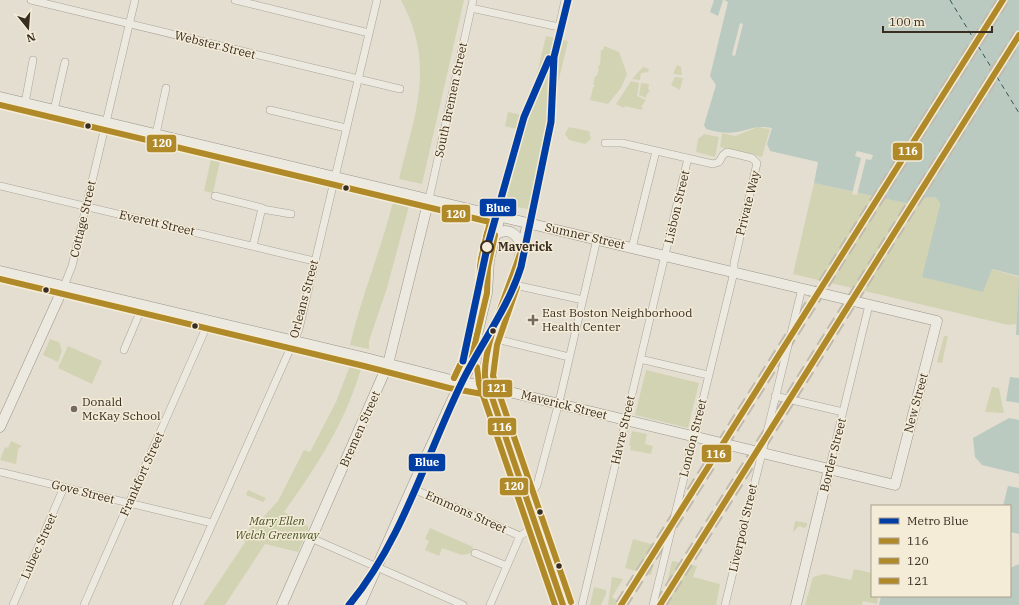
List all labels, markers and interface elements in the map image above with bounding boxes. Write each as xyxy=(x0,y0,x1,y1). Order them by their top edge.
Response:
north arrow xyxy=(8,8,48,48)
scale bar xyxy=(883,8,992,34)
text: 100 m xyxy=(889,14,925,29)
street label: Webster Street xyxy=(173,27,257,62)
text: N xyxy=(24,30,37,46)
street label: South Bremen Street xyxy=(431,41,470,159)
unlabelled marker xyxy=(83,121,93,131)
line badge: 120 xyxy=(146,134,177,153)
text: 120 xyxy=(152,136,172,150)
line badge: 116 xyxy=(892,142,923,161)
text: 116 xyxy=(898,144,918,158)
street label: Private Way xyxy=(732,168,763,237)
street label: Lisbon Street xyxy=(661,169,692,245)
street label: Cottage Street xyxy=(66,179,99,259)
unlabelled marker xyxy=(341,183,351,193)
line badge: Blue xyxy=(479,198,517,217)
text: Blue xyxy=(486,201,510,215)
line badge: 120 xyxy=(441,204,471,223)
street label: Everett Street xyxy=(118,207,196,238)
text: 120 xyxy=(446,207,466,221)
street label: Sumner Street xyxy=(544,219,627,252)
place label: Maverick xyxy=(498,239,553,254)
marker: Maverick xyxy=(480,240,494,254)
street label: Orleans Street xyxy=(286,258,321,340)
unlabelled marker xyxy=(41,285,51,295)
place label: East Boston Neighborhood Health Center xyxy=(542,305,693,334)
marker: East Boston Neighborhood Health Center xyxy=(527,314,539,326)
unlabelled marker xyxy=(190,321,200,331)
unlabelled marker xyxy=(488,326,498,336)
street label: New Street xyxy=(900,371,931,435)
line badge: 121 xyxy=(482,379,513,398)
text: 121 xyxy=(487,381,507,395)
street label: Maverick Street xyxy=(519,387,609,422)
street label: Bremen Street xyxy=(336,388,383,469)
place label: Donald McKay School xyxy=(82,394,161,423)
street label: Havre Street xyxy=(607,394,638,466)
street label: London Street xyxy=(676,397,709,478)
marker: Donald McKay School xyxy=(69,404,79,414)
street label: Border Street xyxy=(816,416,849,493)
line badge: 116 xyxy=(487,417,517,436)
text: 116 xyxy=(492,420,512,434)
street label: Frankfort Street xyxy=(116,429,167,518)
line badge: 116 xyxy=(701,444,732,463)
text: 116 xyxy=(706,447,726,461)
line badge: Blue xyxy=(408,453,446,472)
text: Blue xyxy=(415,455,439,469)
street label: Gove Street xyxy=(50,476,116,507)
line badge: 120 xyxy=(499,477,529,496)
text: 120 xyxy=(504,479,524,493)
street label: Liverpool Street xyxy=(725,482,760,574)
street label: Emmons Street xyxy=(423,487,509,536)
legend xyxy=(871,505,1011,597)
unlabelled marker xyxy=(535,507,545,517)
street label: Lubec Street xyxy=(17,510,60,581)
park label: Mary Ellen Welch Greenway xyxy=(235,513,321,542)
text: Metro Blue xyxy=(907,513,969,528)
text: 116 xyxy=(907,533,929,548)
text: 120 xyxy=(907,553,929,568)
unlabelled marker xyxy=(554,561,564,571)
text: 121 xyxy=(907,573,929,588)

